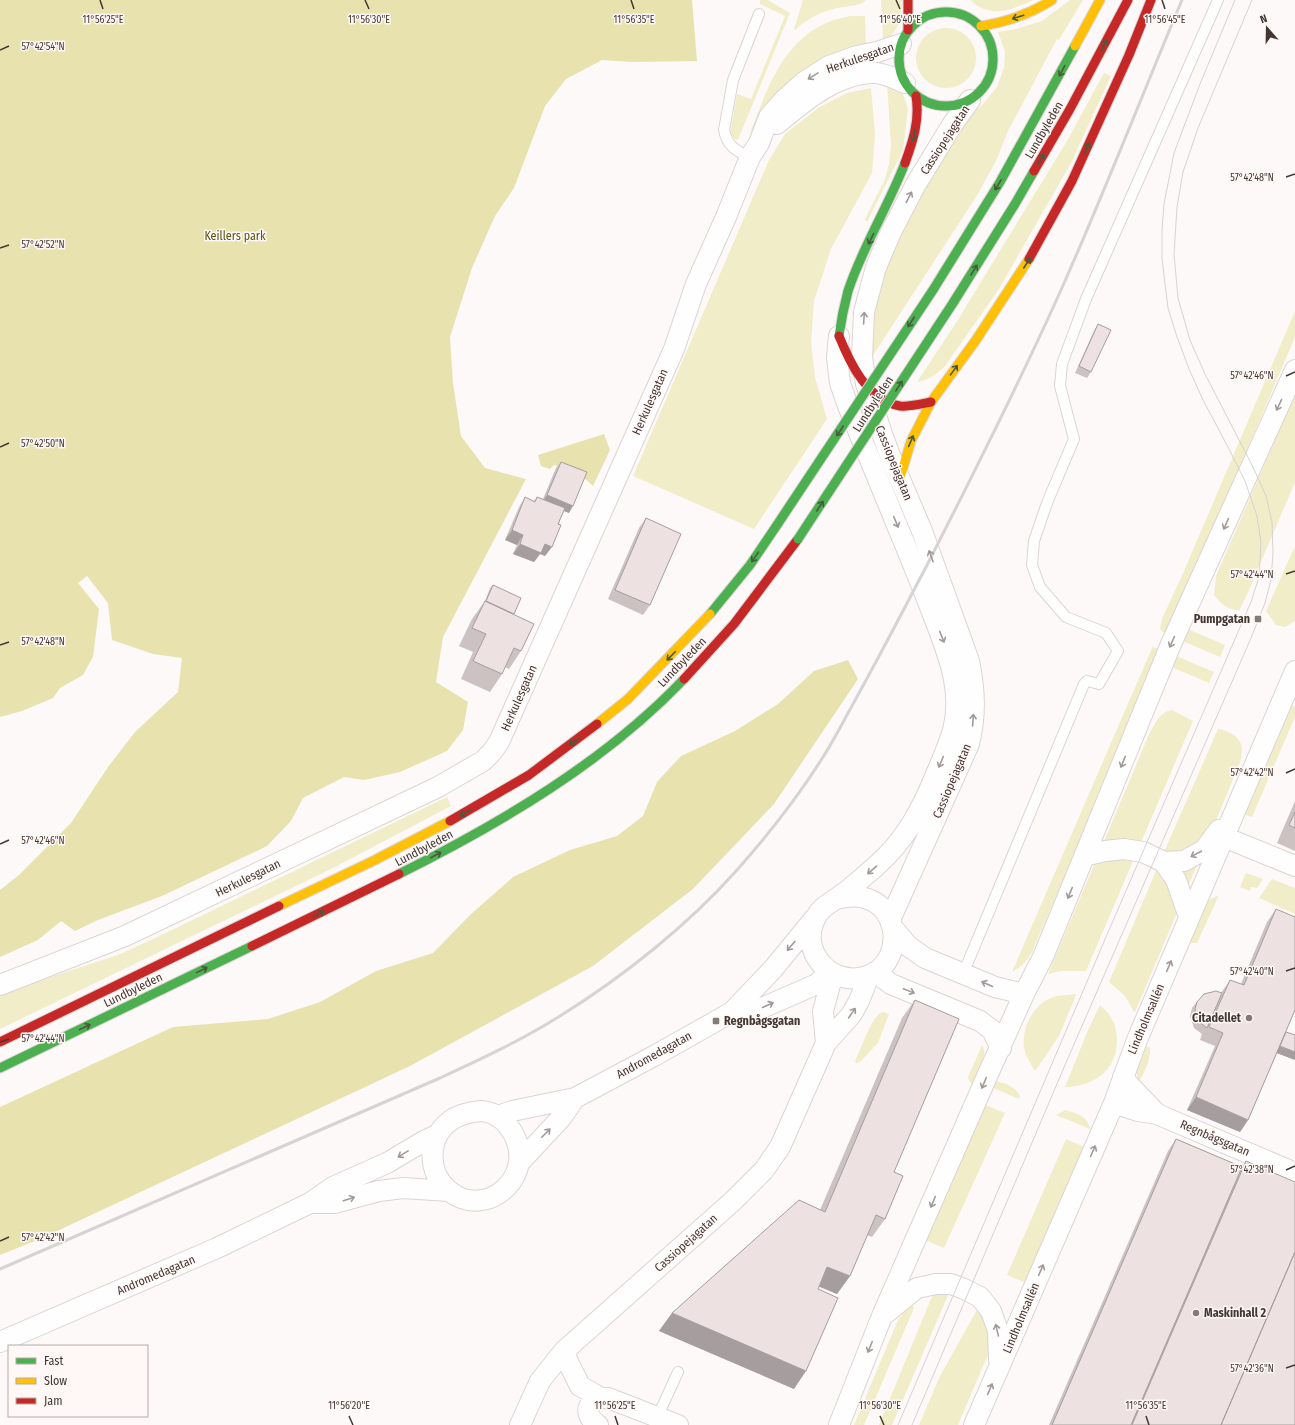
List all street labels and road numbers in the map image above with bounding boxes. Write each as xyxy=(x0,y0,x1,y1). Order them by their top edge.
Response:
street label: Herkulesgatan xyxy=(824,40,896,76)
street label: Lundbyleden xyxy=(1022,99,1066,161)
street label: Cassiopejagatan xyxy=(917,103,973,177)
street label: Herkulesgatan xyxy=(629,367,671,437)
street label: Lundbyleden xyxy=(850,374,896,434)
street label: Cassiopejagatan xyxy=(873,423,915,503)
street label: Lundbyleden xyxy=(655,634,709,690)
street label: Herkulesgatan xyxy=(498,663,540,733)
street label: Cassiopejagatan xyxy=(930,742,974,820)
street label: Lundbyleden xyxy=(393,827,455,869)
street label: Herkulesgatan xyxy=(213,856,283,900)
street label: Lundbyleden xyxy=(101,970,165,1010)
street label: Lindholmsallén xyxy=(1125,982,1167,1056)
street label: Andromedagatan xyxy=(614,1029,694,1081)
street label: Regnbågsgatan xyxy=(1178,1117,1252,1159)
street label: Cassiopejagatan xyxy=(652,1211,720,1275)
street label: Andromedagatan xyxy=(115,1252,197,1298)
street label: Lindholmsallén xyxy=(1000,1281,1042,1355)

